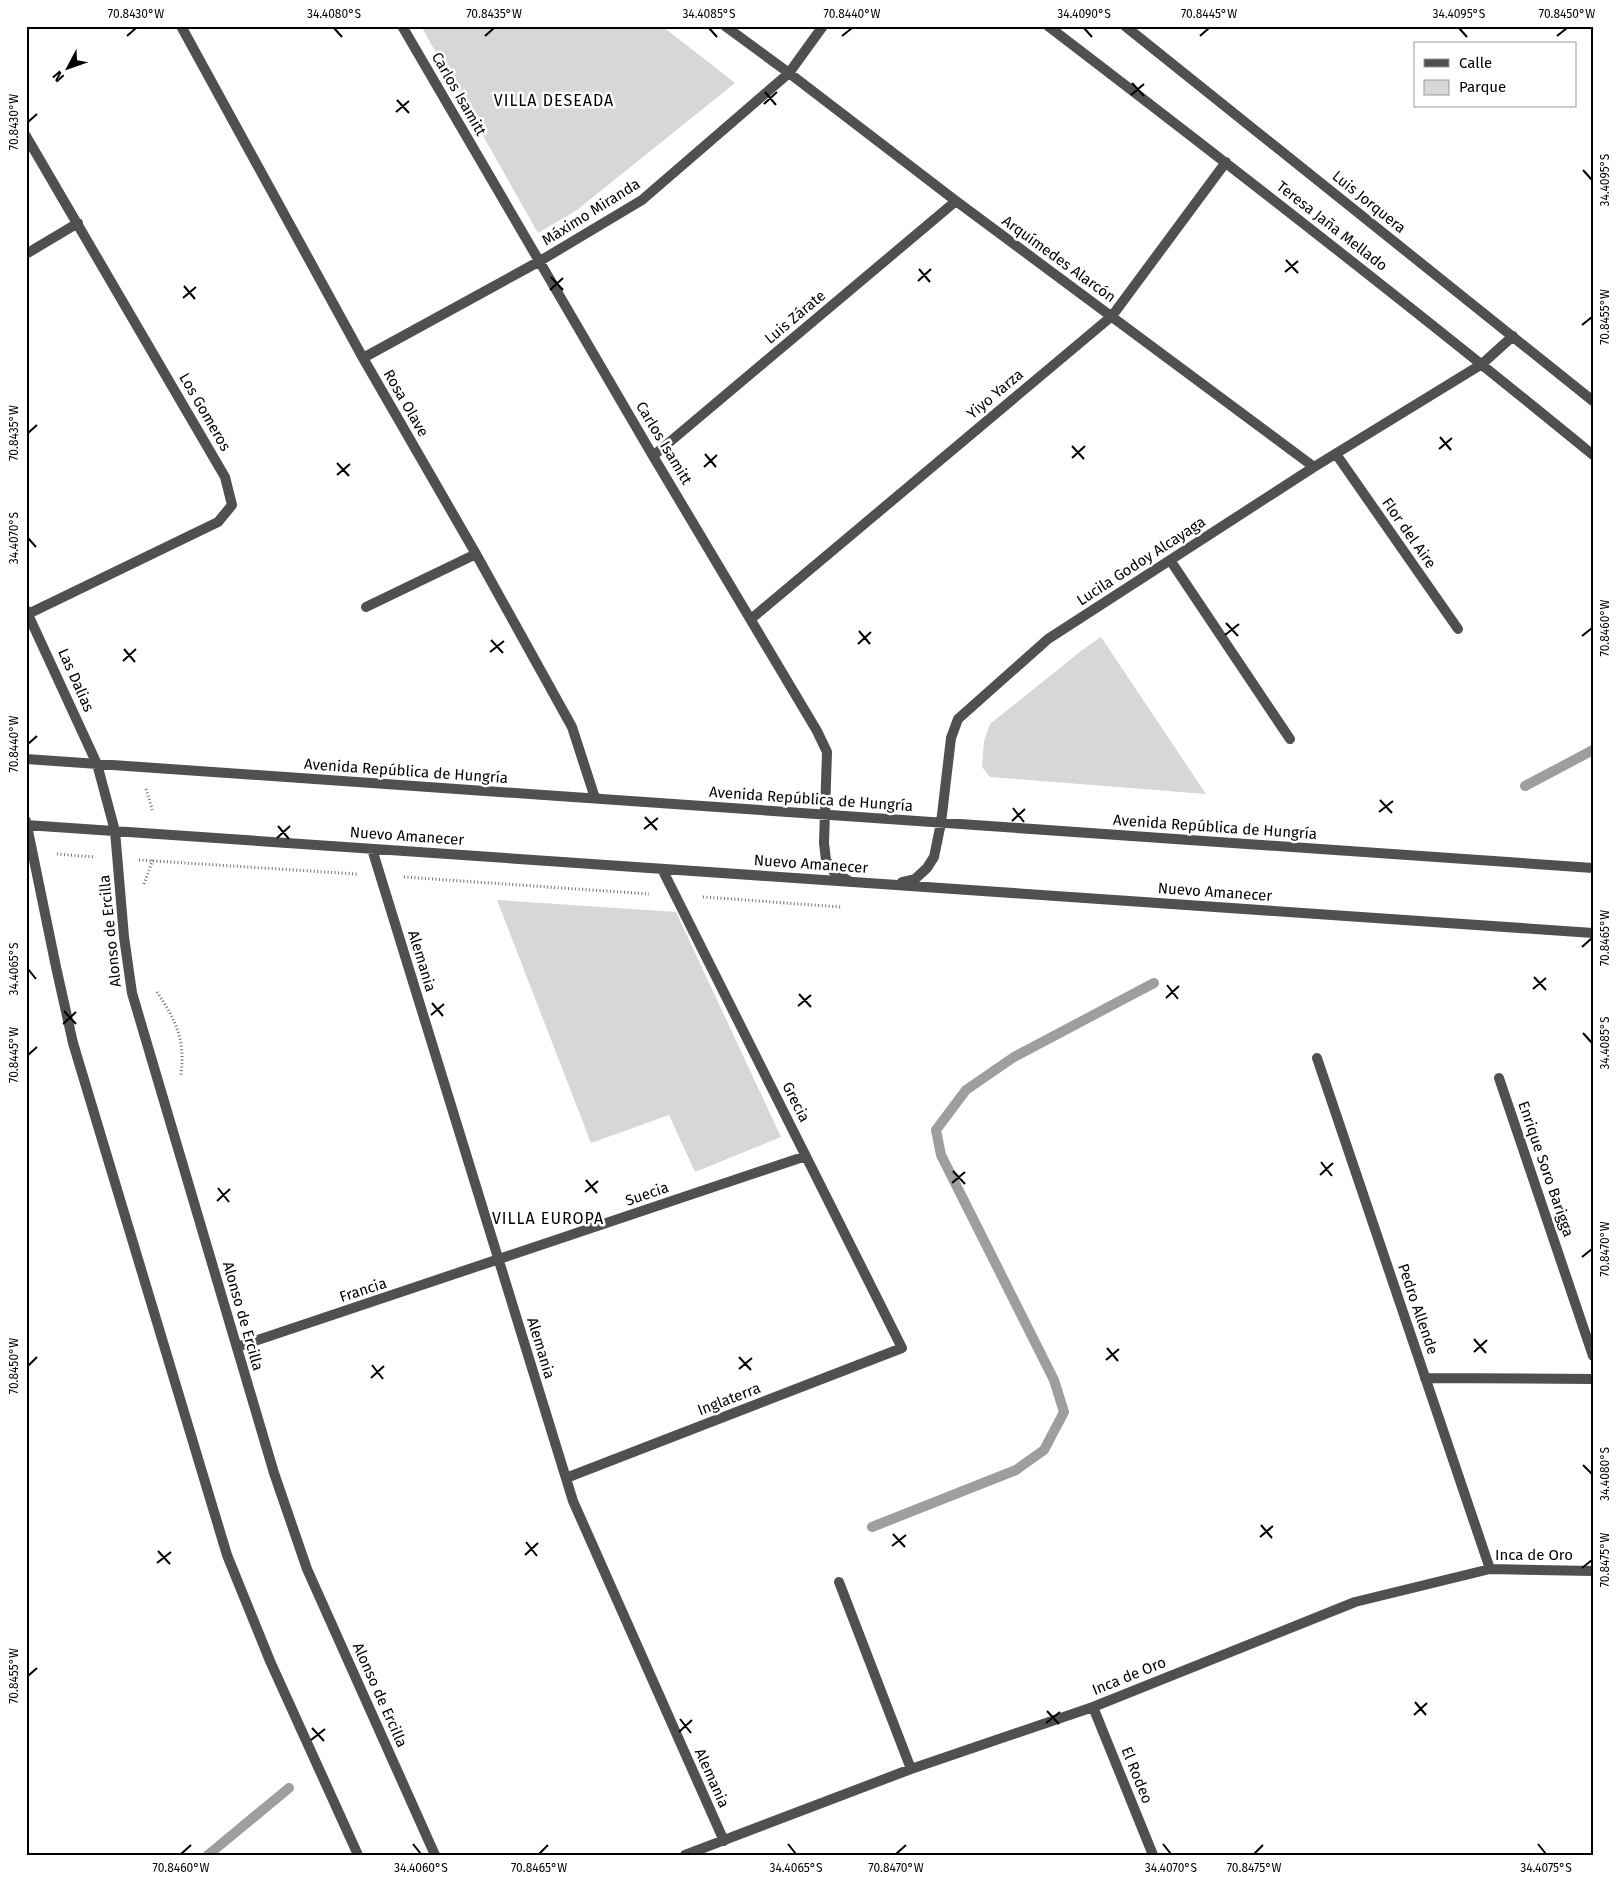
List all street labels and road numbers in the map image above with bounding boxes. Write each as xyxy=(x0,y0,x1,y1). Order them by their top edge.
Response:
street label: Carlos Isamitt xyxy=(428,49,490,140)
street label: Luis Jorquera xyxy=(1329,167,1409,237)
street label: Máximo Miranda xyxy=(539,175,643,249)
street label: Teresa Jaña Mellado xyxy=(1273,177,1391,275)
street label: Arquímedes Alarcón xyxy=(999,212,1119,306)
street label: Luis Zárate xyxy=(761,286,829,348)
street label: Yiyo Yarza xyxy=(963,365,1027,423)
street label: Rosa Olave xyxy=(380,366,432,440)
street label: Los Gomeros xyxy=(175,370,235,454)
street label: Carlos Isamitt xyxy=(632,398,696,488)
street label: Flor del Aire xyxy=(1378,494,1440,572)
street label: Lucila Godoy Alcayaga xyxy=(1073,513,1209,609)
street label: Las Dalias xyxy=(54,646,98,714)
street label: Avenida República de Hungría xyxy=(303,755,509,787)
street label: Avenida República de Hungría xyxy=(708,783,914,815)
street label: Avenida República de Hungría xyxy=(1112,811,1318,843)
street label: Nuevo Amanecer xyxy=(349,823,465,849)
street label: Nuevo Amanecer xyxy=(753,851,869,877)
street label: Alonso de Ercilla xyxy=(95,874,125,988)
street label: Nuevo Amanecer xyxy=(1157,879,1273,905)
street label: Alemania xyxy=(404,928,440,994)
street label: Grecia xyxy=(778,1079,814,1125)
street label: Enrique Soro Barigga xyxy=(1514,1099,1578,1239)
street label: Suecia xyxy=(623,1178,671,1210)
street label: Alonso de Ercilla xyxy=(219,1259,267,1373)
street label: Pedro Allende xyxy=(1394,1261,1442,1357)
street label: Francia xyxy=(337,1274,389,1306)
street label: Alemania xyxy=(523,1315,559,1381)
street label: Inglaterra xyxy=(695,1379,763,1419)
street label: Inca de Oro xyxy=(1495,1546,1573,1564)
street label: Alonso de Ercilla xyxy=(349,1640,411,1750)
street label: Inca de Oro xyxy=(1089,1653,1169,1699)
street label: El Rodeo xyxy=(1117,1744,1157,1806)
street label: Alemania xyxy=(691,1745,733,1811)

